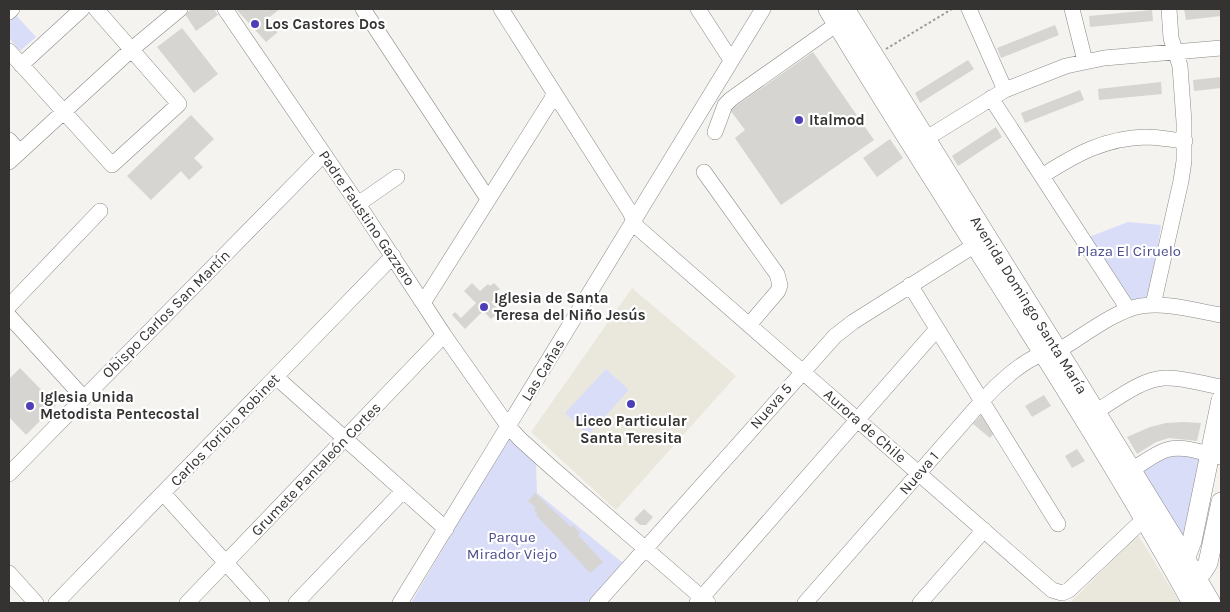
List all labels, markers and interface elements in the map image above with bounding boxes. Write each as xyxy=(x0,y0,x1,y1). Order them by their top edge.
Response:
place label: Los Castores Dos xyxy=(265,15,386,33)
marker: Los Castores Dos xyxy=(249,18,261,30)
place label: Italmod xyxy=(809,111,865,129)
marker: Italmod xyxy=(793,114,805,126)
street label: Padre Faustino Gazzero xyxy=(315,147,419,289)
street label: Avenida Domingo Santa María xyxy=(967,213,1091,397)
park label: Plaza El Ciruelo xyxy=(1077,242,1181,260)
street label: Obispo Carlos San Martín xyxy=(98,246,234,382)
place label: Iglesia de Santa Teresa del Niño Jesús xyxy=(494,289,646,324)
marker: Iglesia de Santa Teresa del Niño Jesús xyxy=(478,301,490,313)
street label: Las Cañas xyxy=(517,336,569,404)
street label: Carlos Toribio Robinet xyxy=(167,370,284,490)
street label: Nueva 5 xyxy=(746,379,796,433)
street label: Aurora de Chile xyxy=(820,385,910,467)
place label: Iglesia Unida Metodista Pentecostal xyxy=(40,388,199,423)
street label: Grumete Pantaleón Cortes xyxy=(247,398,385,540)
marker: Liceo Particular Santa Teresita xyxy=(625,398,637,410)
marker: Iglesia Unida Metodista Pentecostal xyxy=(24,400,36,412)
place label: Liceo Particular Santa Teresita xyxy=(575,412,687,447)
street label: Nueva 1 xyxy=(895,448,943,498)
park label: Parque Mirador Viejo xyxy=(467,528,557,563)

